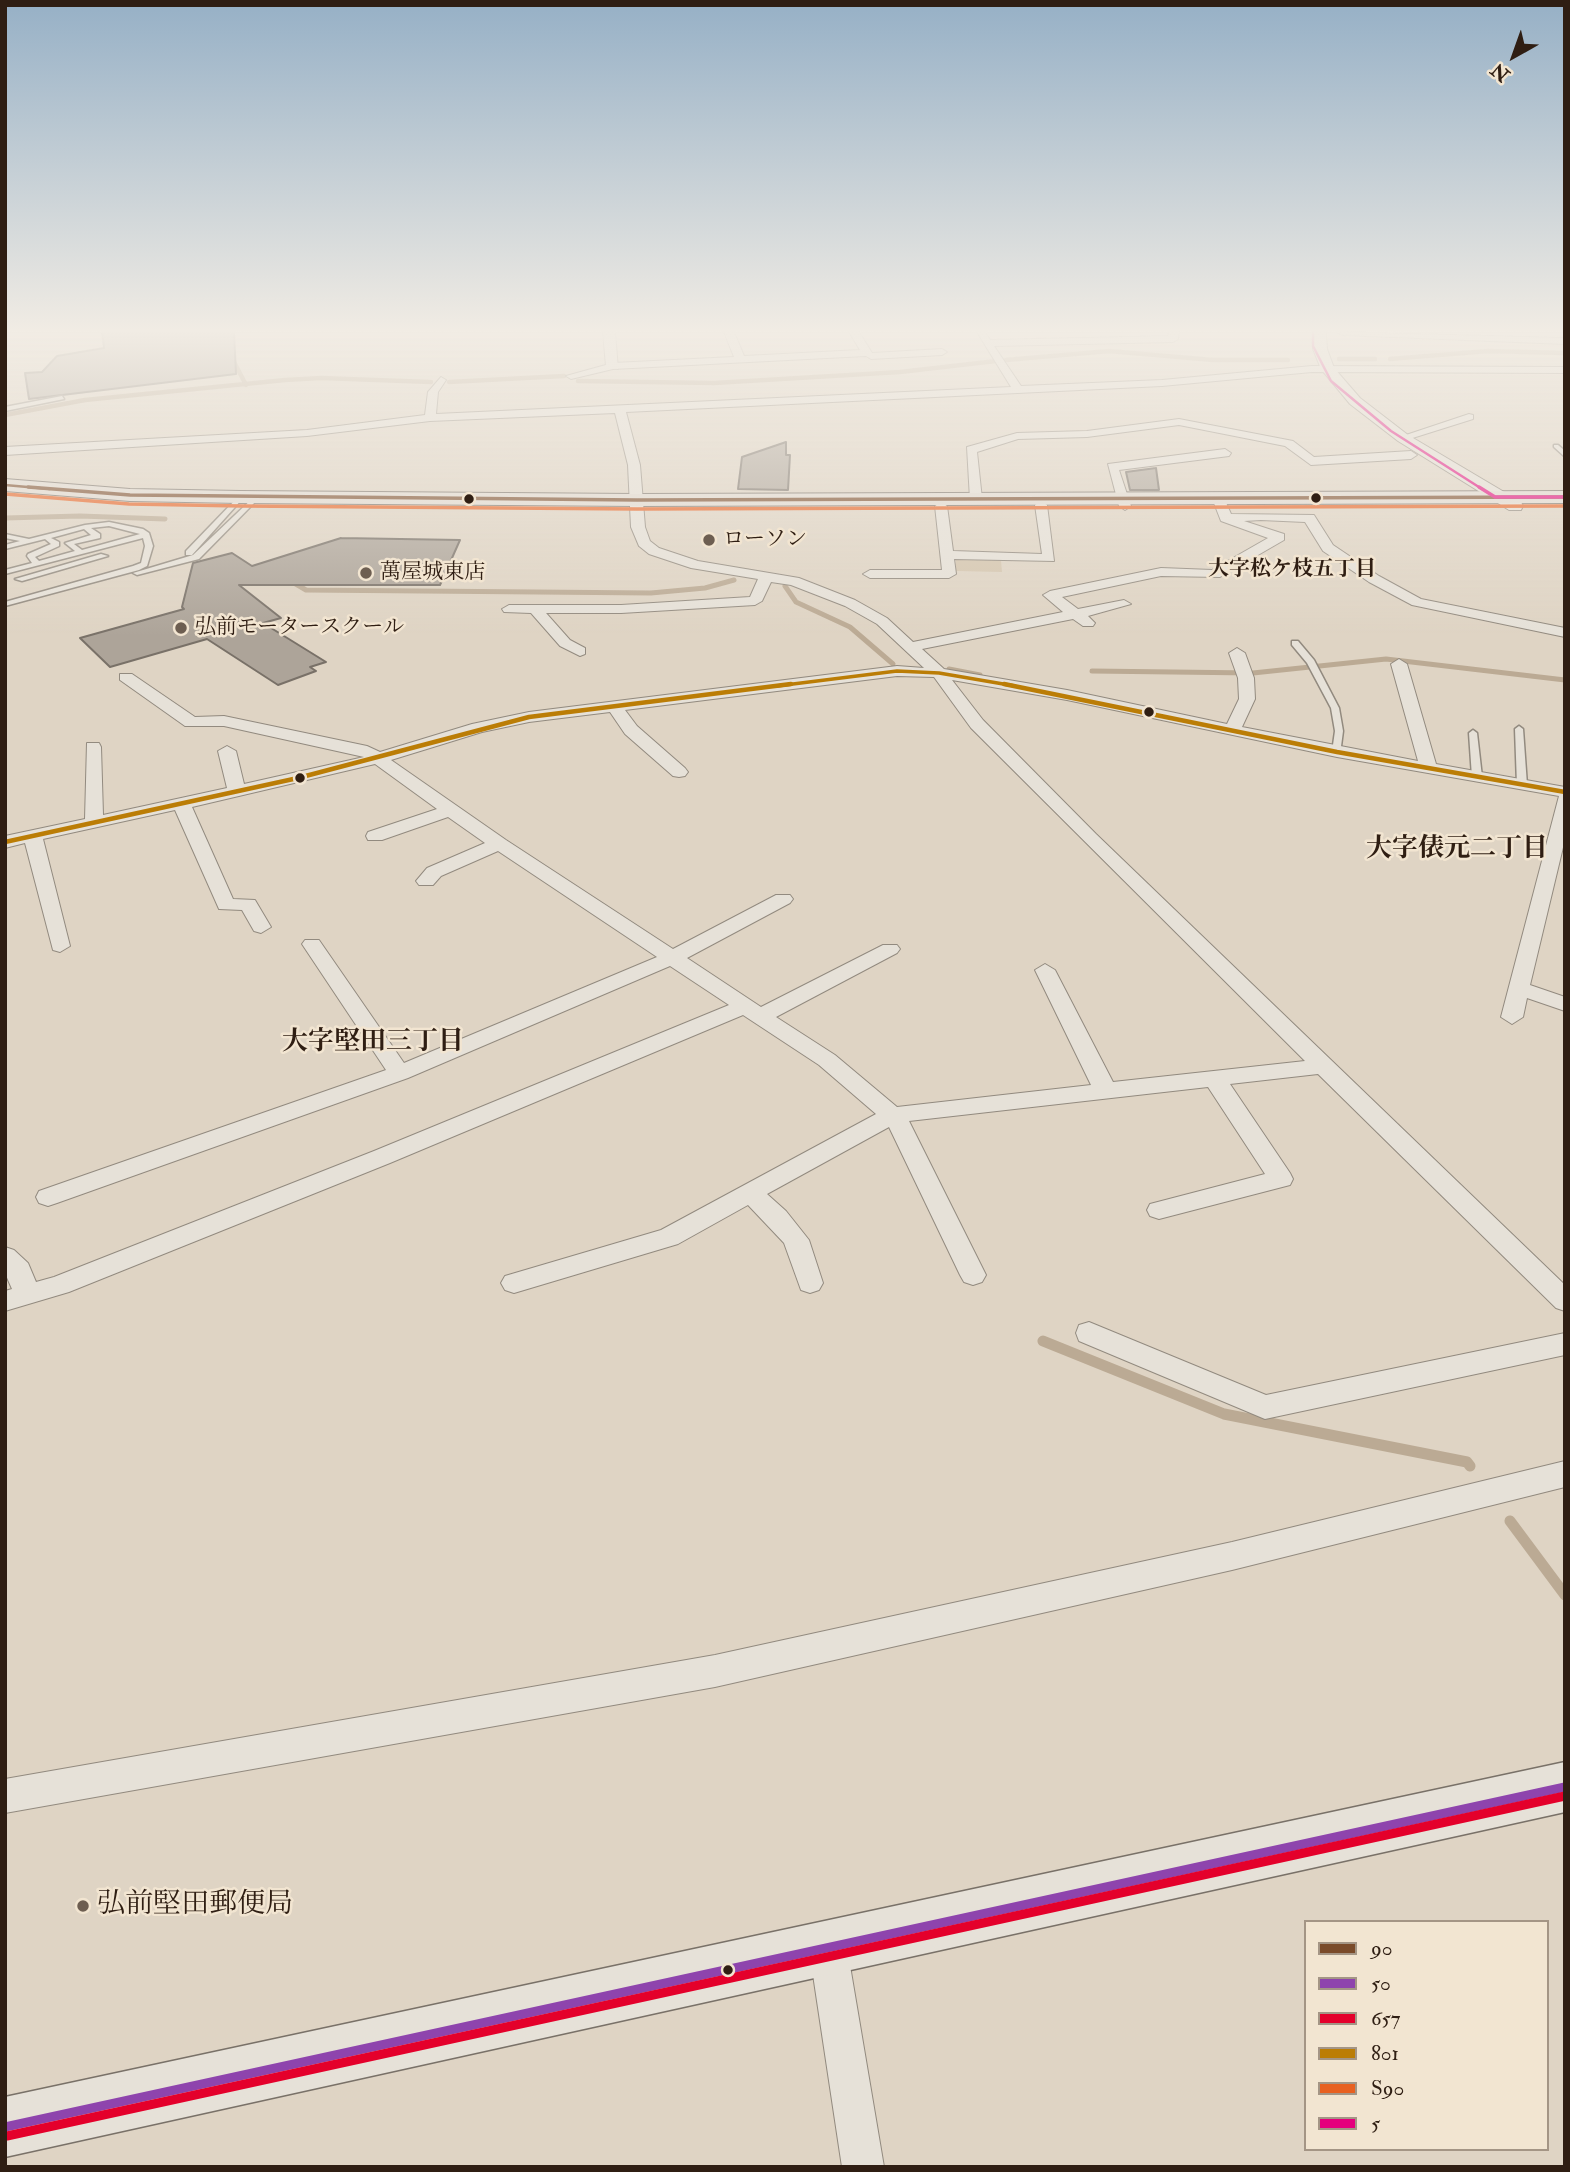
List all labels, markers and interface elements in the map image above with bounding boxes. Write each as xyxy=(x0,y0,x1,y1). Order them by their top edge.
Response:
north arrow xyxy=(1479,21,1549,91)
text: N xyxy=(1486,57,1515,87)
unlabelled marker xyxy=(1309,491,1323,505)
unlabelled marker xyxy=(462,492,476,506)
place label: ローソン xyxy=(723,527,807,553)
marker: ローソン xyxy=(701,532,717,548)
district label: 大字松ケ枝五丁目 xyxy=(1208,557,1376,583)
place label: 萬屋城東店 xyxy=(380,560,485,586)
marker: 萬屋城東店 xyxy=(358,565,374,581)
place label: 弘前モータースクール xyxy=(195,615,404,641)
marker: 弘前モータースクール xyxy=(173,620,189,636)
unlabelled marker xyxy=(1142,705,1156,719)
unlabelled marker xyxy=(293,771,307,785)
district label: 大字俵元二丁目 xyxy=(1366,834,1548,866)
district label: 大字堅田三丁目 xyxy=(282,1027,464,1059)
place label: 弘前堅田郵便局 xyxy=(97,1889,293,1923)
marker: 弘前堅田郵便局 xyxy=(75,1898,91,1914)
legend xyxy=(1304,1920,1549,2151)
text: 90 xyxy=(1371,1935,1393,1962)
unlabelled marker xyxy=(721,1963,735,1977)
text: 50 xyxy=(1371,1970,1391,1997)
text: 657 xyxy=(1371,2005,1400,2032)
text: 801 xyxy=(1371,2040,1399,2067)
text: S90 xyxy=(1371,2075,1404,2102)
text: 5 xyxy=(1371,2110,1380,2137)

